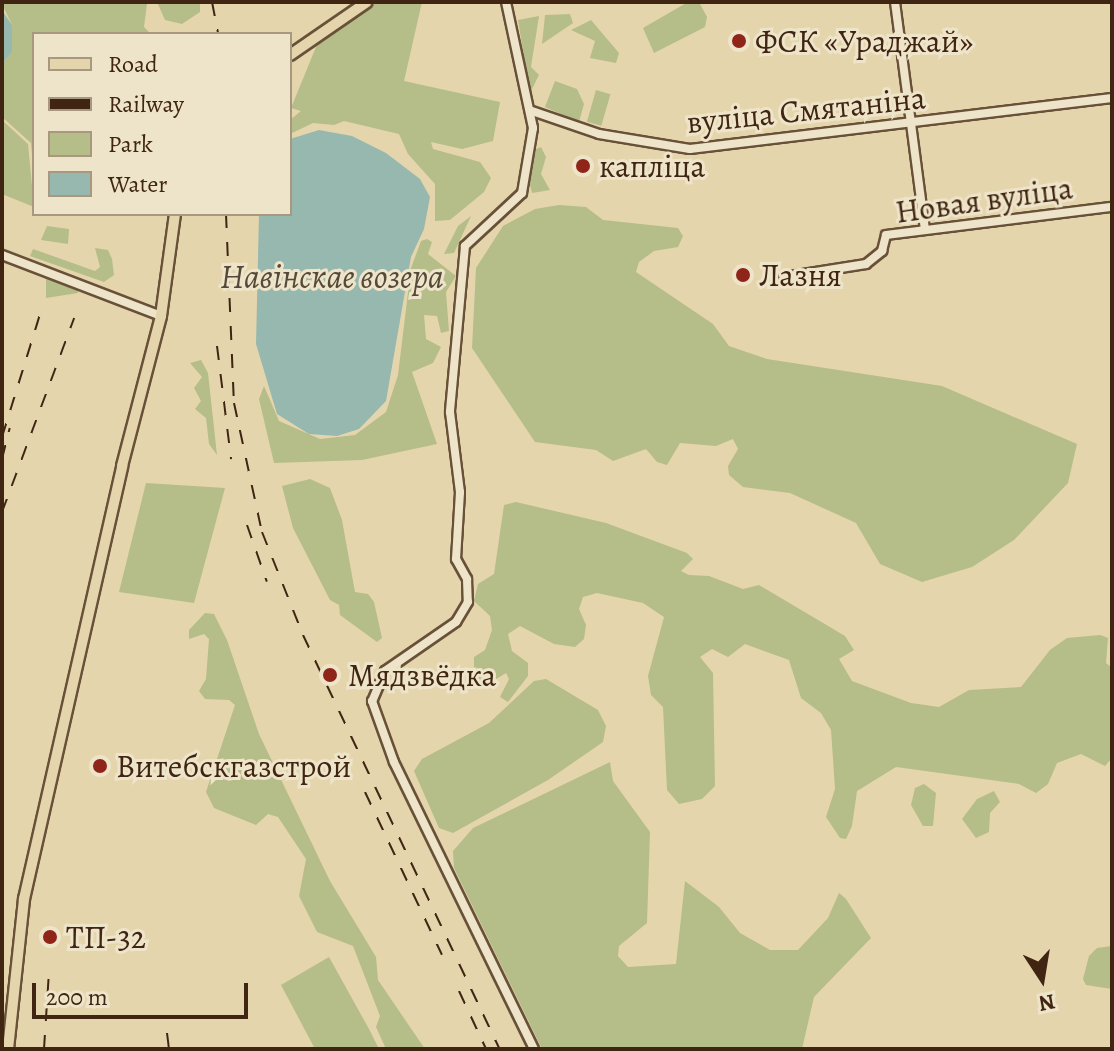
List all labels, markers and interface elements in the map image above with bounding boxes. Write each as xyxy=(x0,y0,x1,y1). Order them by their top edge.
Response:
place label: ФСК «Ураджай» xyxy=(755,22,973,60)
legend xyxy=(32,32,292,216)
marker: ФСК «Ураджай» xyxy=(730,32,748,50)
text: Road xyxy=(108,48,158,80)
street label: вуліца Смятаніна xyxy=(685,78,927,142)
text: Railway xyxy=(108,88,184,120)
text: Park xyxy=(108,128,153,160)
place label: капліца xyxy=(599,147,705,185)
marker: капліца xyxy=(574,157,592,175)
text: Water xyxy=(108,168,168,200)
street label: Новая вуліца xyxy=(893,169,1075,231)
place label: Лазня xyxy=(759,256,842,294)
water label: Навінскае возера xyxy=(220,257,444,297)
marker: Лазня xyxy=(734,266,752,284)
place label: Мядзвёдка xyxy=(348,656,496,694)
marker: Мядзвёдка xyxy=(319,664,341,686)
place label: Витебскгазстрой xyxy=(116,747,351,785)
marker: Витебскгазстрой xyxy=(91,757,109,775)
place label: ТП-32 xyxy=(66,918,146,956)
marker: ТП-32 xyxy=(41,928,59,946)
north arrow xyxy=(1002,939,1082,1019)
scale bar xyxy=(36,967,252,1017)
text: 200 m xyxy=(46,981,108,1013)
text: N xyxy=(1036,986,1058,1019)

